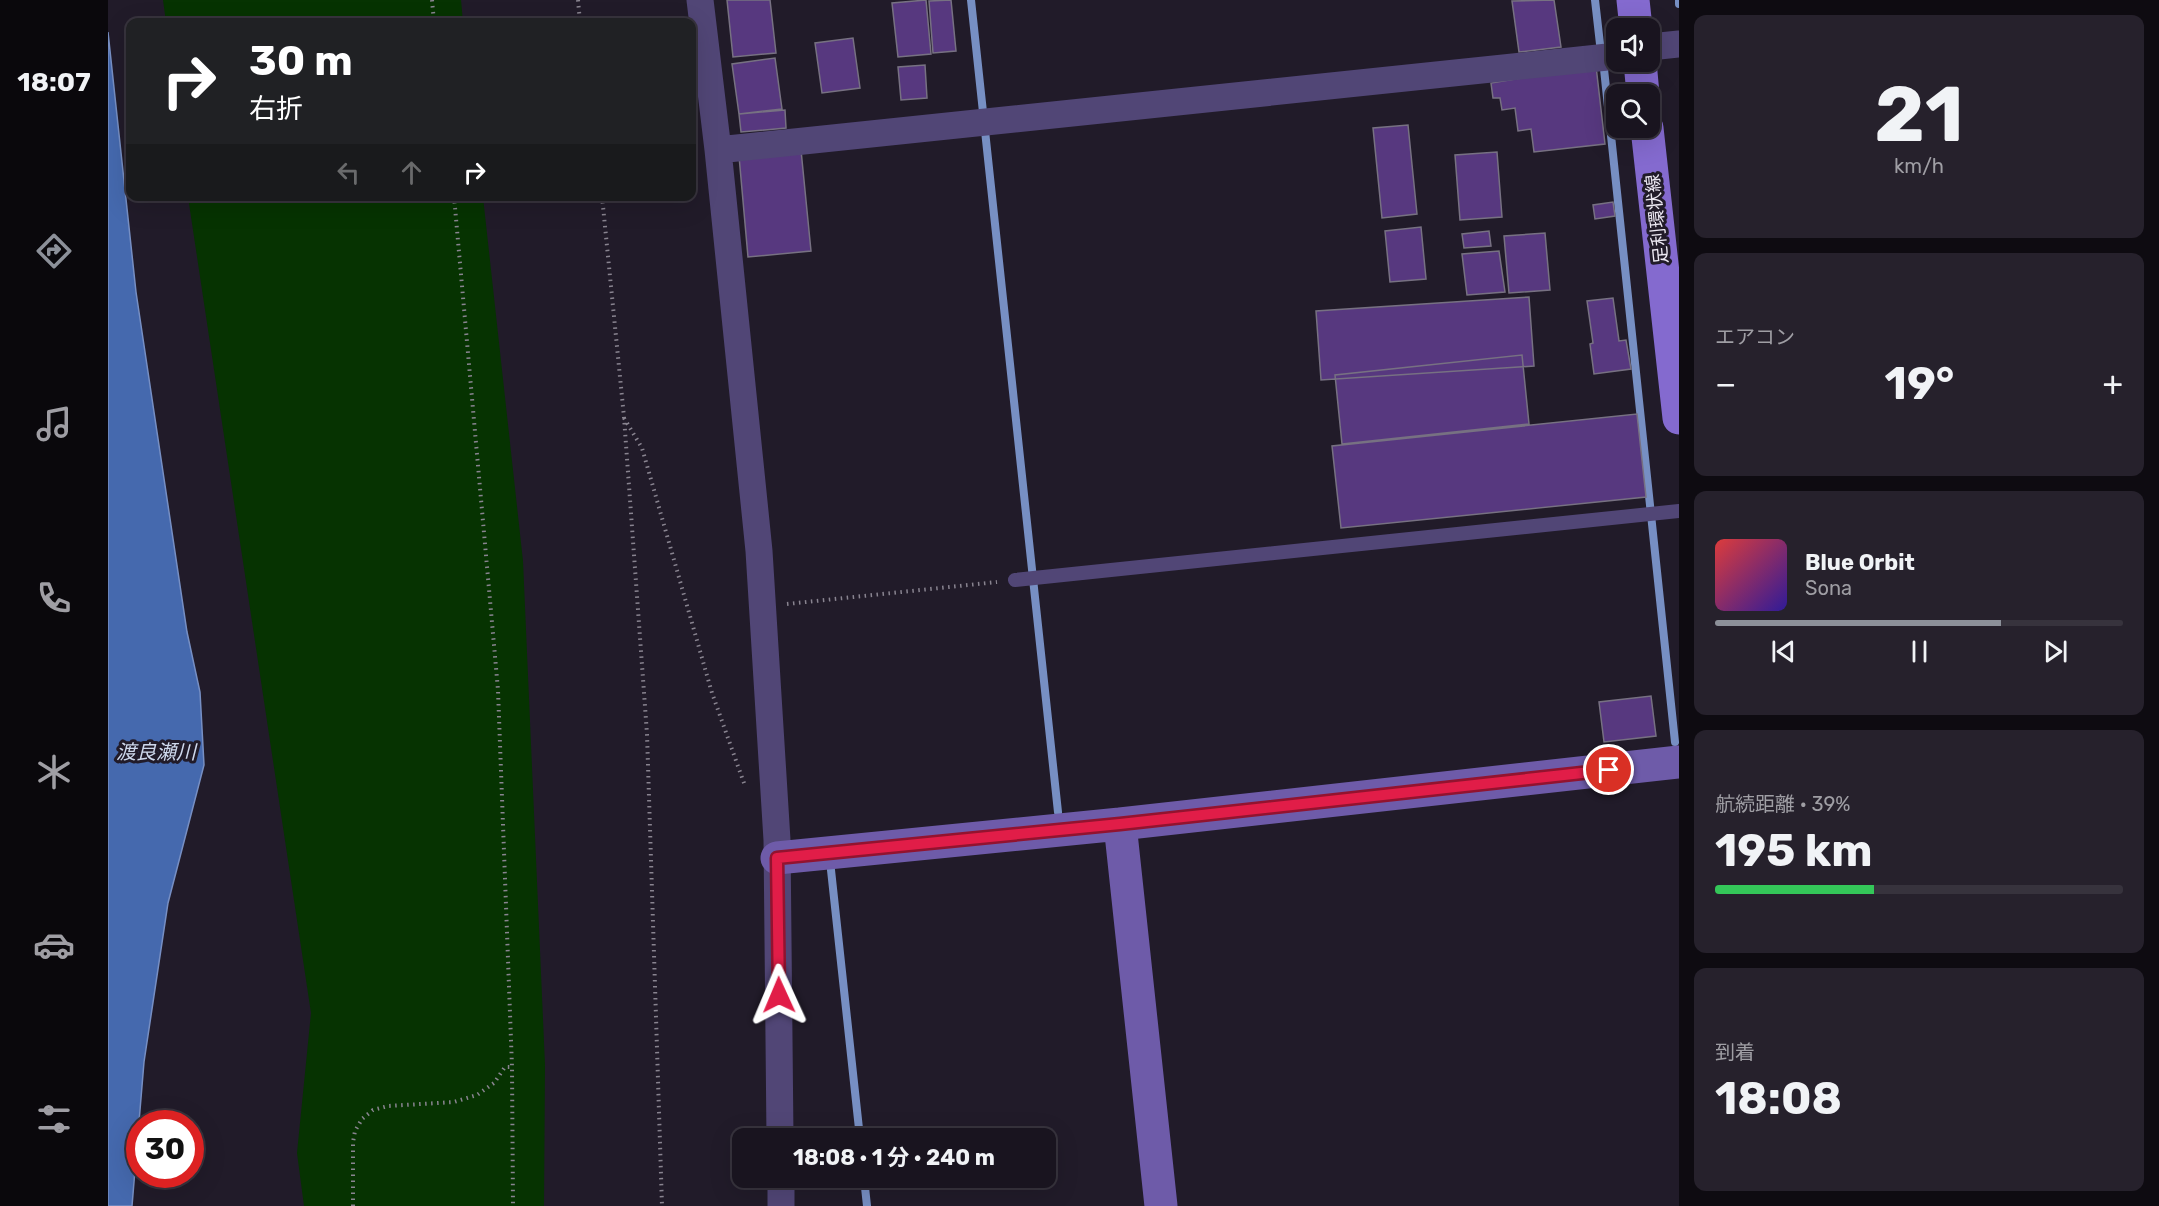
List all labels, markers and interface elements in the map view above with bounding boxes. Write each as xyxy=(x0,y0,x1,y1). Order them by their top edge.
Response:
map controls xyxy=(1606,18,1660,138)
button: sound xyxy=(1606,18,1660,72)
text: 30 m xyxy=(249,36,353,86)
icon: right xyxy=(150,42,228,120)
text: 18:07 xyxy=(17,66,91,98)
text: 21 xyxy=(1874,68,1964,161)
button: search xyxy=(1606,84,1660,138)
text: 右折 xyxy=(249,93,303,125)
text: km/h xyxy=(1894,154,1944,178)
icon: left xyxy=(332,156,365,189)
icon: ahead xyxy=(395,156,428,189)
icon: right xyxy=(458,156,491,189)
street label: 足利環状線 xyxy=(1641,173,1673,265)
icon: directions xyxy=(33,230,75,272)
text: エアコン xyxy=(1715,325,1795,349)
text: 19° xyxy=(1885,357,1954,410)
text: − xyxy=(1715,364,1736,403)
text: + xyxy=(2102,364,2123,403)
icon: music xyxy=(33,403,75,445)
text: Blue Orbit xyxy=(1805,549,1915,576)
text: Sona xyxy=(1805,576,1852,600)
icon: phone xyxy=(33,577,75,619)
icon: previous xyxy=(1767,635,1800,668)
icon: pause xyxy=(1903,635,1936,668)
icon: next xyxy=(2039,635,2072,668)
water label: 渡良瀬川 xyxy=(116,740,198,764)
pin xyxy=(1583,744,1634,795)
icon: climate xyxy=(33,751,75,793)
icon: arrive xyxy=(1592,753,1625,786)
text: 航続距離 · 39% xyxy=(1715,792,1851,816)
text: 195 km xyxy=(1715,824,1872,877)
icon: car xyxy=(33,924,75,966)
position arrow xyxy=(747,963,811,1027)
text: 到着 xyxy=(1715,1040,1755,1064)
text: 18:08 xyxy=(1715,1072,1842,1125)
icon: filters xyxy=(33,1098,75,1140)
speed limit sign: 30 xyxy=(126,1110,204,1188)
text: 18:08 · 1 分 · 240 m xyxy=(793,1144,995,1171)

